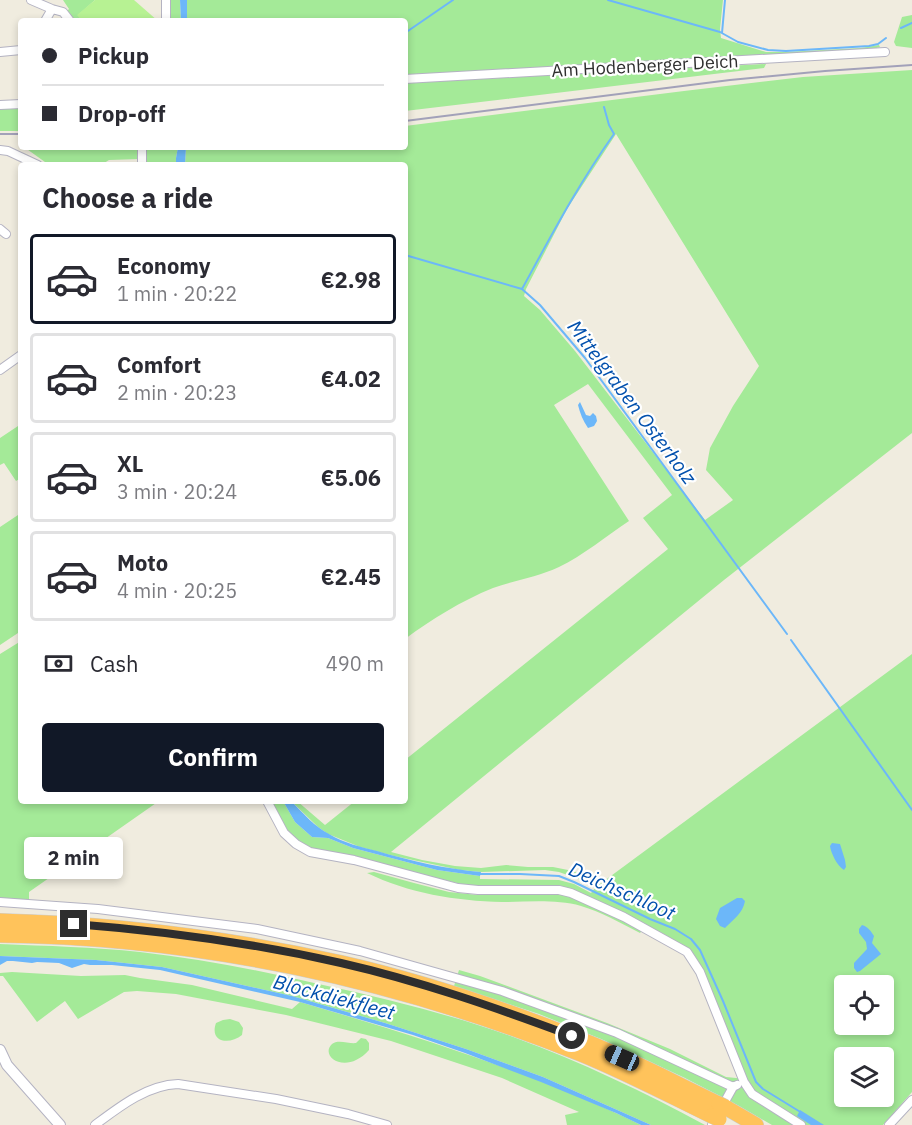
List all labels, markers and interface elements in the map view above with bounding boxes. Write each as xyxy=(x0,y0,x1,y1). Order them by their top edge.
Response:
text: Pickup xyxy=(78,41,149,70)
street label: Am Hodenberger Deich xyxy=(551,49,739,82)
text: Drop-off xyxy=(78,99,165,128)
text: Choose a ride xyxy=(42,180,213,215)
text: Economy xyxy=(117,251,211,280)
icon: car xyxy=(45,252,99,306)
text: €2.98 xyxy=(321,265,381,294)
text: 1 min · 20:22 xyxy=(117,280,237,307)
water label: Mittelgraben Osterholz xyxy=(562,314,704,490)
text: Comfort xyxy=(117,350,201,379)
icon: car xyxy=(45,351,99,405)
text: €4.02 xyxy=(321,364,381,393)
text: 2 min · 20:23 xyxy=(117,379,237,406)
text: XL xyxy=(117,449,143,478)
icon: car xyxy=(45,450,99,504)
text: €5.06 xyxy=(321,463,381,492)
text: 3 min · 20:24 xyxy=(117,478,237,505)
text: Moto xyxy=(117,548,168,577)
icon: car xyxy=(45,549,99,603)
text: €2.45 xyxy=(321,562,381,591)
text: 4 min · 20:25 xyxy=(117,577,237,604)
icon: cash xyxy=(42,647,75,680)
text: Cash xyxy=(90,649,139,678)
text: 490 m xyxy=(326,650,384,677)
button: Confirm xyxy=(42,723,384,792)
callout: 2 min xyxy=(25,837,124,879)
text: 2 min xyxy=(47,844,100,871)
water label: Deichschloot xyxy=(565,855,680,926)
route end xyxy=(60,910,87,937)
water label: Blockdiekfleet xyxy=(271,967,398,1026)
map controls xyxy=(834,975,894,1107)
button: locate xyxy=(834,975,894,1035)
route start xyxy=(558,1022,585,1049)
car xyxy=(602,1042,642,1074)
button: layers xyxy=(834,1047,894,1107)

